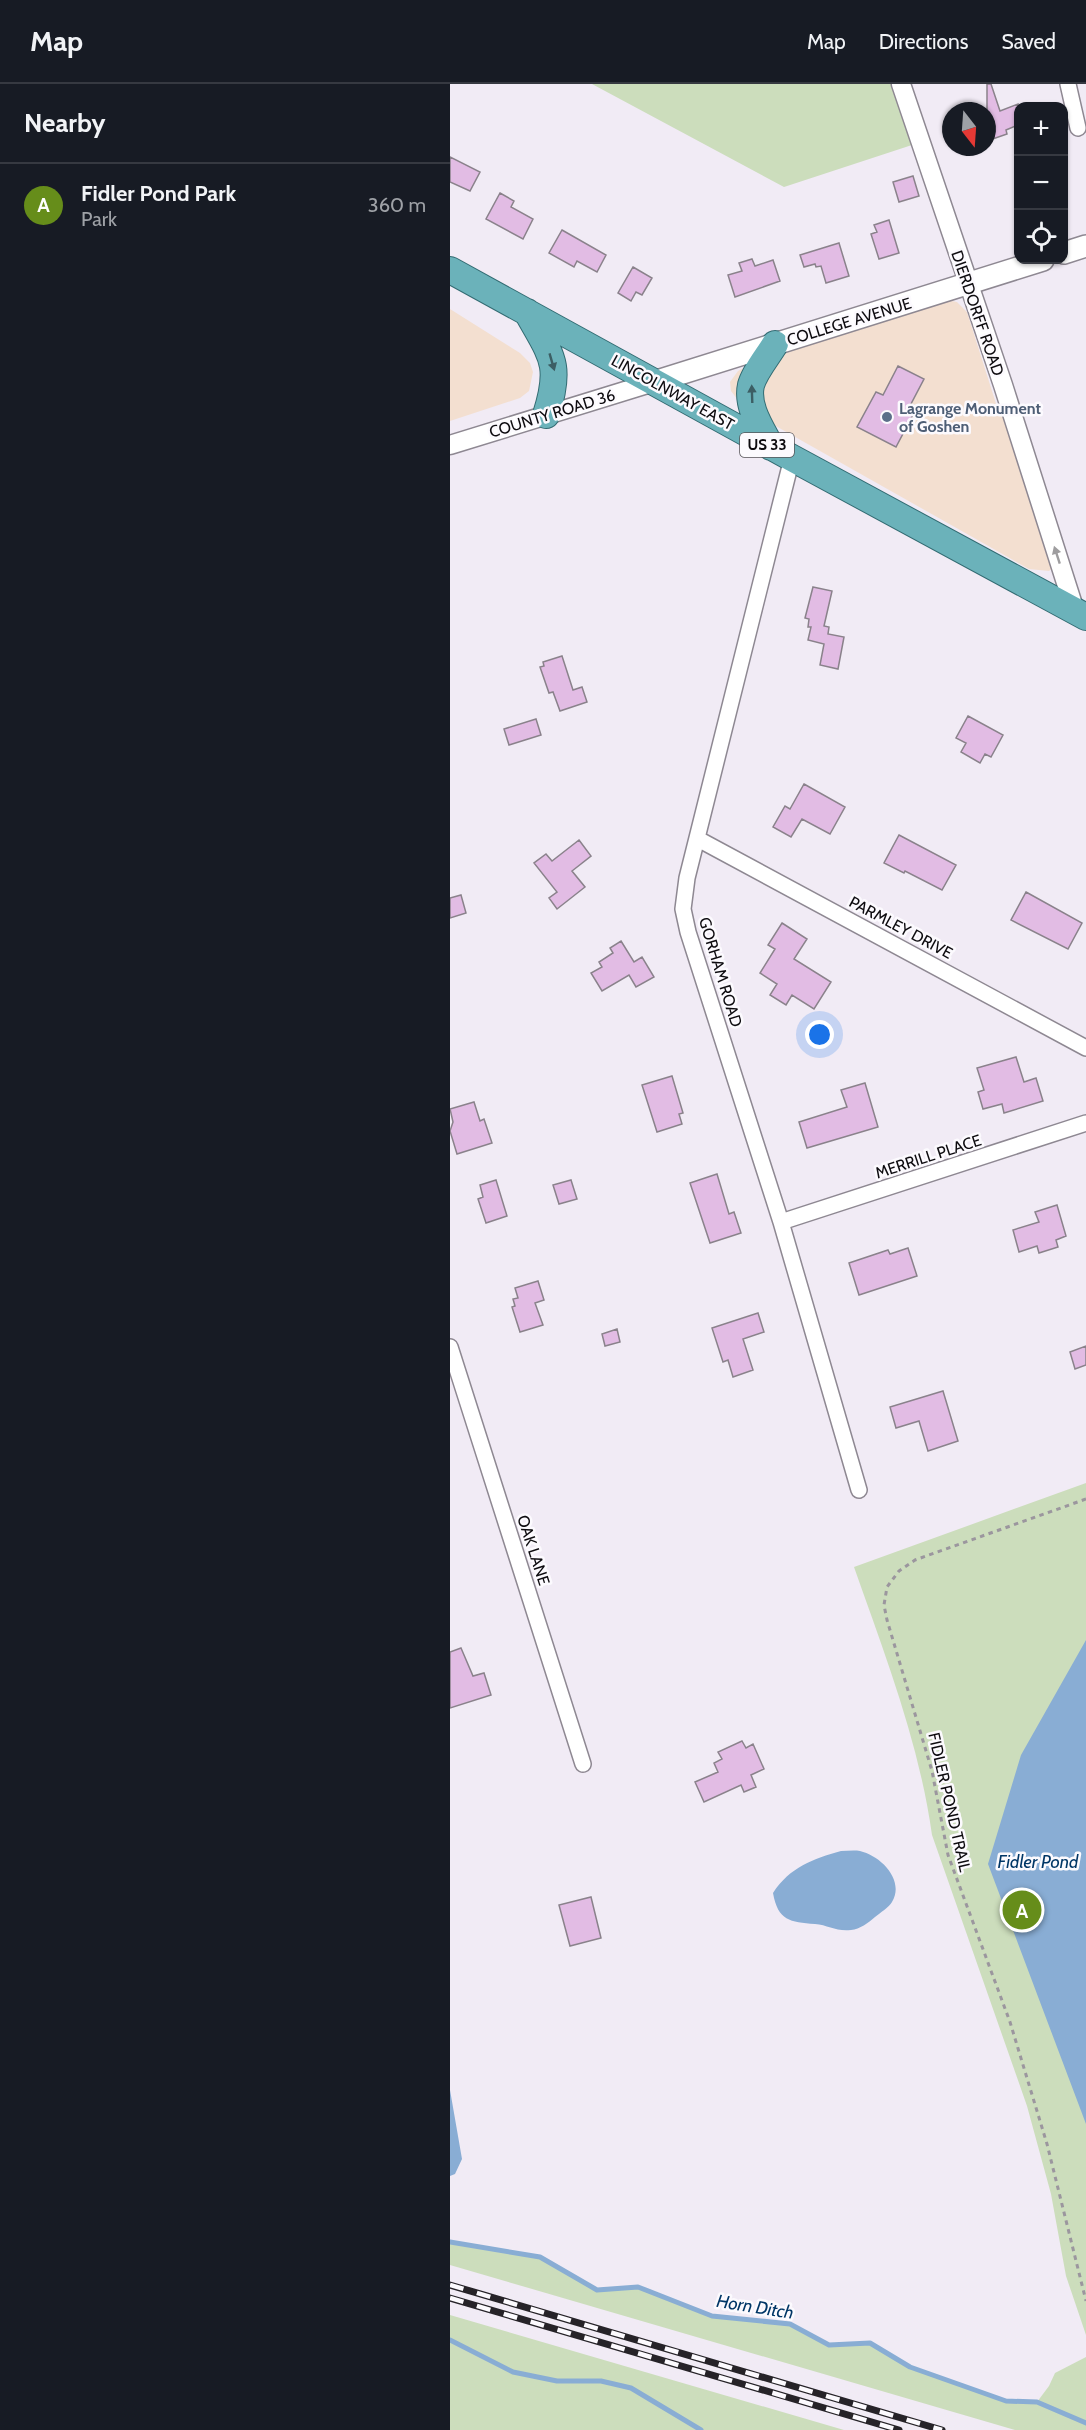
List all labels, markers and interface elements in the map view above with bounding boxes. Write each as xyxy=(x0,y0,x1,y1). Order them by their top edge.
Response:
text: Map xyxy=(30,24,83,58)
text: Map xyxy=(807,29,846,54)
text: Directions xyxy=(879,29,968,54)
text: Saved xyxy=(1001,29,1056,54)
north arrow xyxy=(942,102,996,156)
map controls xyxy=(1014,102,1068,264)
button: + xyxy=(1014,102,1068,156)
text: Nearby xyxy=(24,107,105,139)
button: − xyxy=(1014,156,1068,210)
text: Fidler Pond Park xyxy=(81,180,236,207)
text: A xyxy=(37,193,50,217)
text: 360 m xyxy=(368,193,426,217)
text: Park xyxy=(81,207,117,231)
button: locate xyxy=(1014,210,1068,264)
street label: DIERDORFF ROAD xyxy=(947,248,1008,378)
street label: COLLEGE AVENUE xyxy=(785,293,914,349)
street label: LINCOLNWAY EAST xyxy=(608,351,738,434)
one-way arrow xyxy=(548,353,557,371)
street label: COUNTY ROAD 36 xyxy=(487,385,617,442)
one-way arrow xyxy=(747,385,756,404)
place label: Lagrange Monument of Goshen xyxy=(899,399,1041,436)
marker: Lagrange Monument of Goshen xyxy=(880,410,894,424)
road number: US 33 xyxy=(740,433,794,457)
one-way arrow xyxy=(1052,546,1061,564)
street label: PARMLEY DRIVE xyxy=(846,892,956,963)
street label: GORHAM ROAD xyxy=(695,915,746,1029)
your location xyxy=(805,1020,834,1049)
street label: MERRILL PLACE xyxy=(873,1130,984,1183)
street label: OAK LANE xyxy=(513,1513,554,1588)
street label: FIDLER POND TRAIL xyxy=(924,1731,975,1874)
water label: Fidler Pond xyxy=(998,1851,1079,1873)
pin: A xyxy=(1002,1888,1042,1932)
water label: Horn Ditch xyxy=(715,2290,795,2324)

